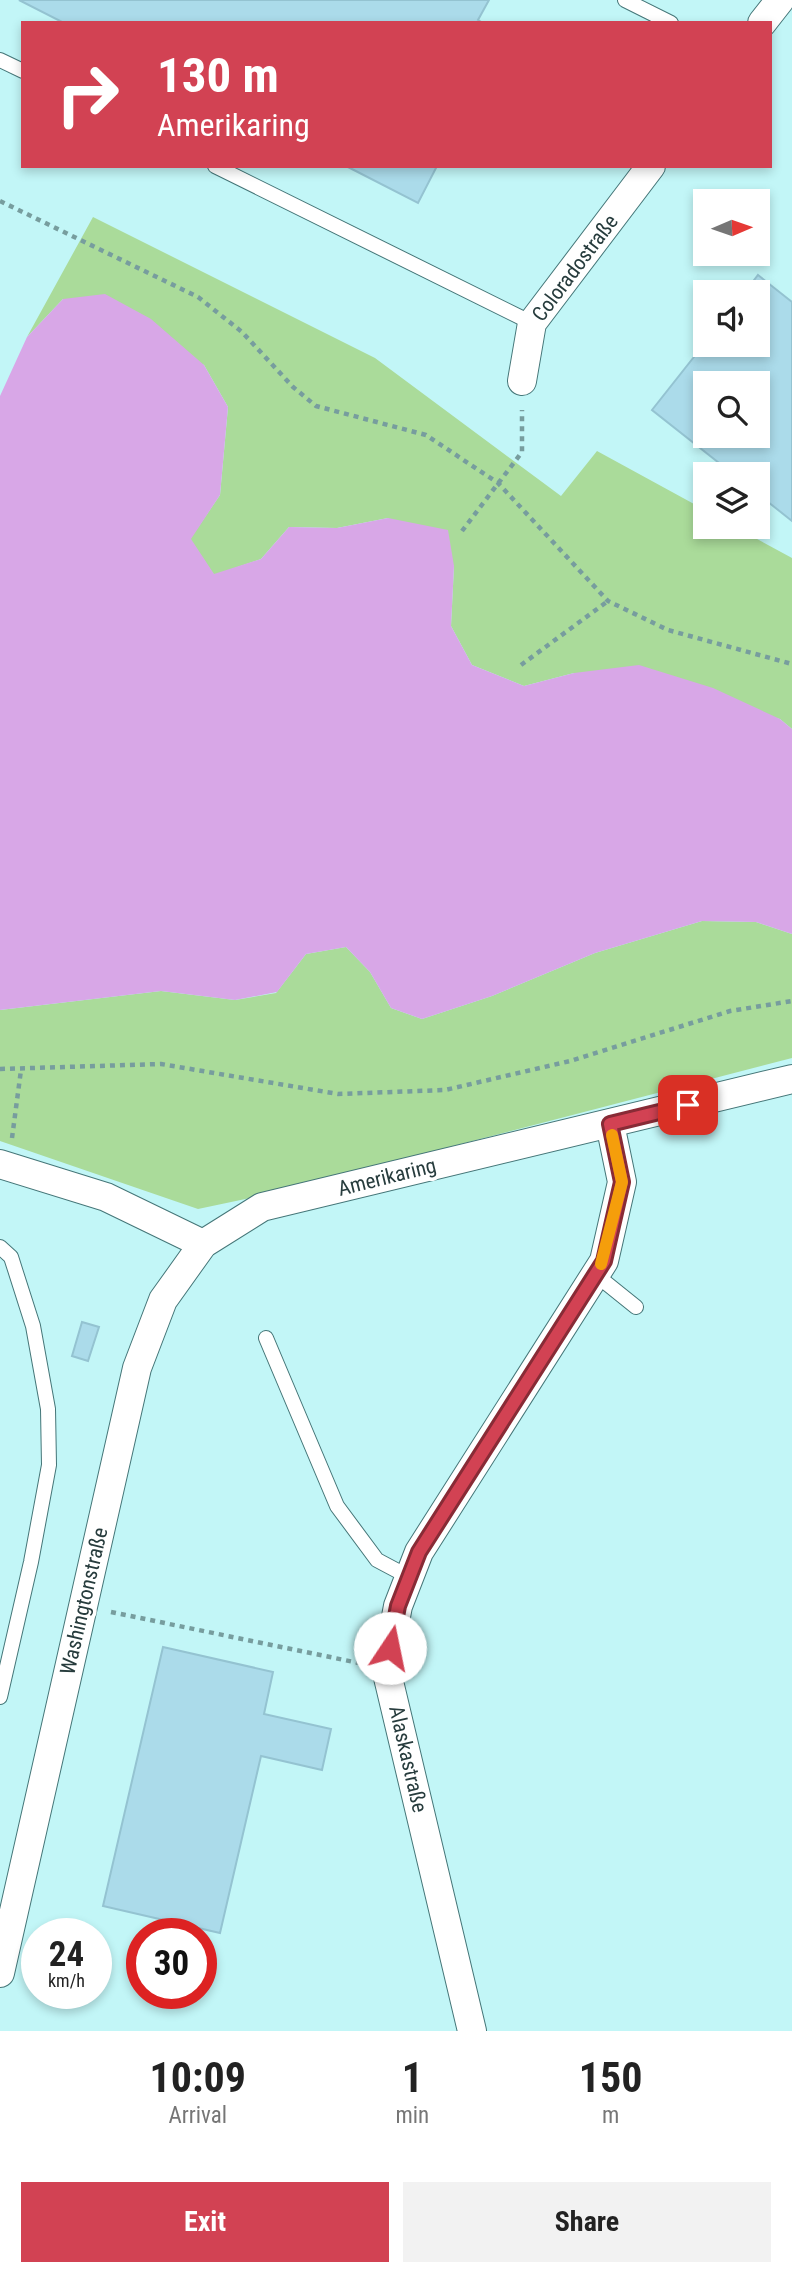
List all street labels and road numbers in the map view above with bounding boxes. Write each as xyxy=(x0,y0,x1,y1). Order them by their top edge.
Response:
street label: Coloradostraße xyxy=(527,210,623,326)
street label: Amerikaring xyxy=(335,1153,439,1201)
street label: Washingtonstraße xyxy=(55,1525,113,1677)
street label: Alaskastraße xyxy=(384,1703,432,1815)

